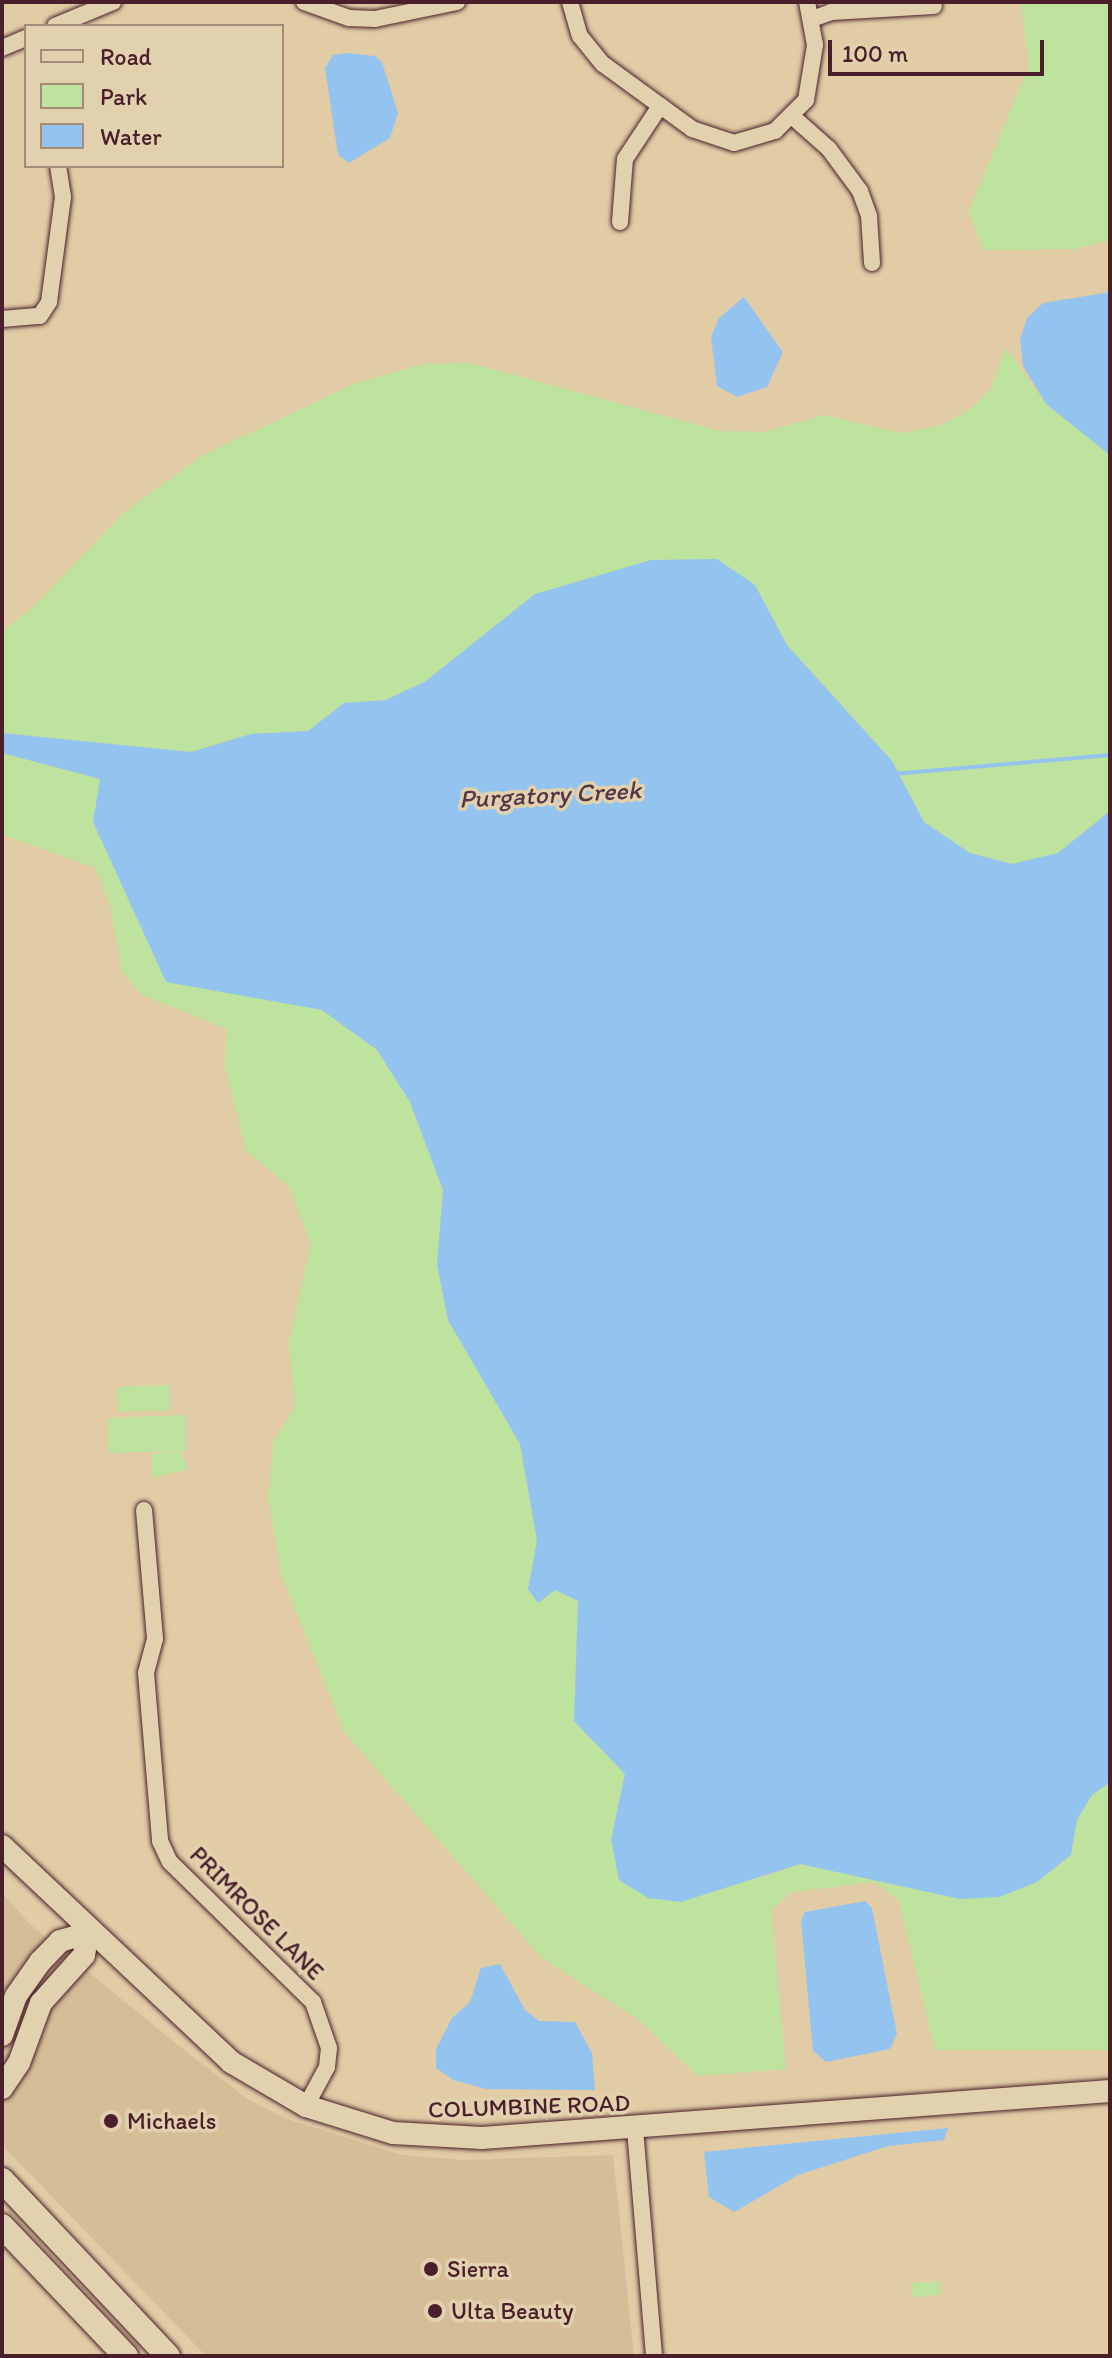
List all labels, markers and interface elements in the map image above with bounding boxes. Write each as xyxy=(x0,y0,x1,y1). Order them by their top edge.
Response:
legend xyxy=(24,24,284,168)
scale bar xyxy=(832,24,1048,74)
text: 100 m xyxy=(842,39,908,68)
text: Road xyxy=(100,42,152,71)
text: Park xyxy=(100,82,147,111)
text: Water xyxy=(100,122,162,151)
water label: Purgatory Creek xyxy=(458,775,642,815)
street label: PRIMROSE LANE xyxy=(184,1840,330,1986)
street label: COLUMBINE ROAD xyxy=(428,2088,630,2124)
place label: Michaels xyxy=(127,2107,216,2135)
marker: Michaels xyxy=(102,2112,120,2130)
place label: Sierra xyxy=(447,2255,509,2283)
marker: Sierra xyxy=(422,2260,440,2278)
place label: Ulta Beauty xyxy=(451,2297,573,2325)
marker: Ulta Beauty xyxy=(426,2302,444,2320)

